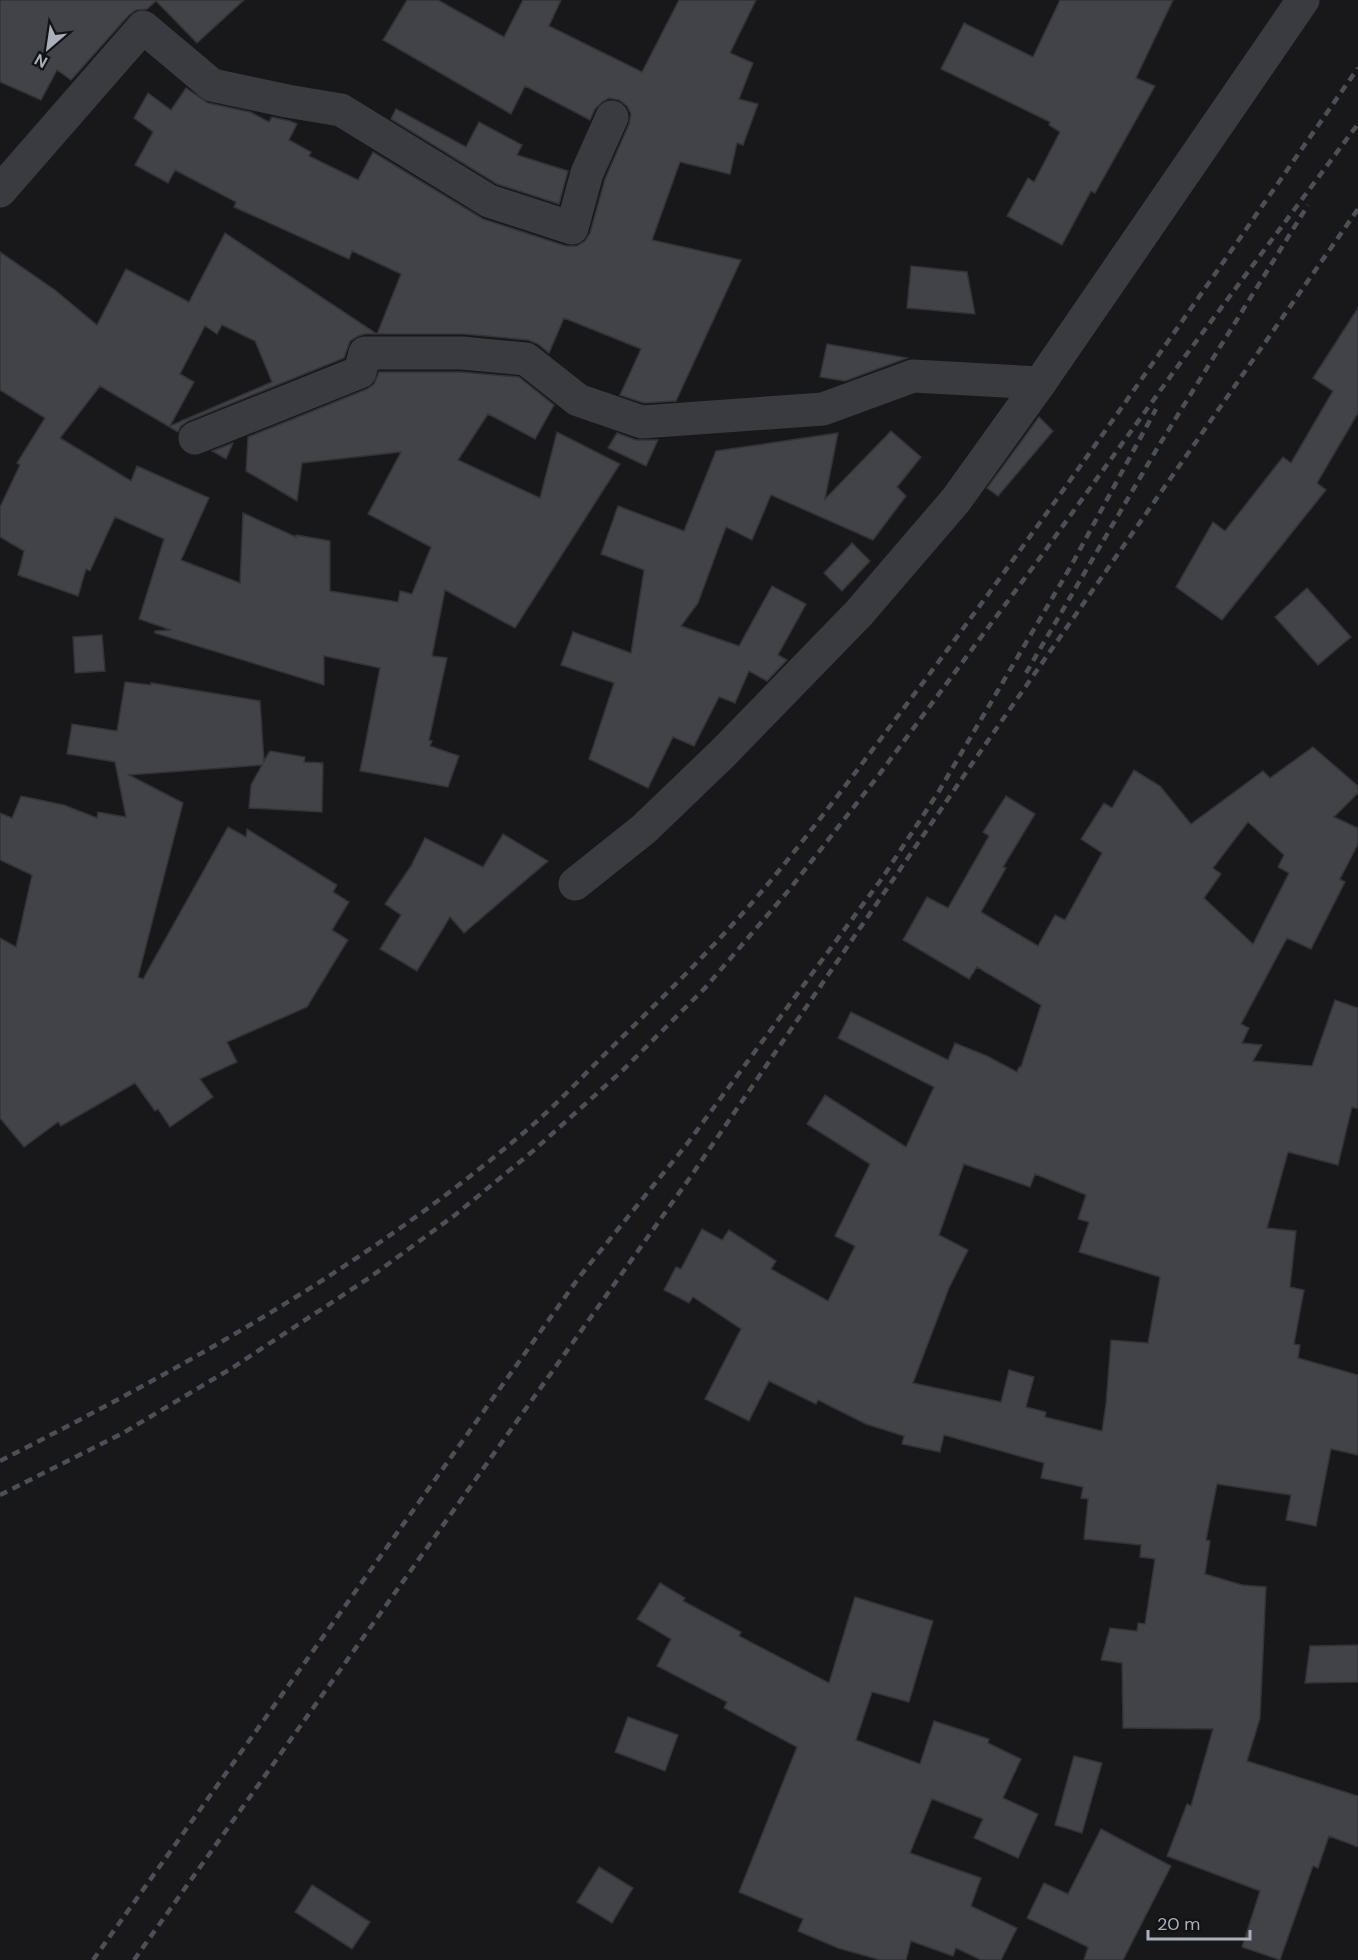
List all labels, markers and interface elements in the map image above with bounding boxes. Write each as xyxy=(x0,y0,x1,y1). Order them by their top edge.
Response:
north arrow xyxy=(18,18,78,78)
text: N xyxy=(31,49,51,73)
scale bar xyxy=(1148,1903,1250,1941)
text: 20 m xyxy=(1157,1912,1200,1936)

